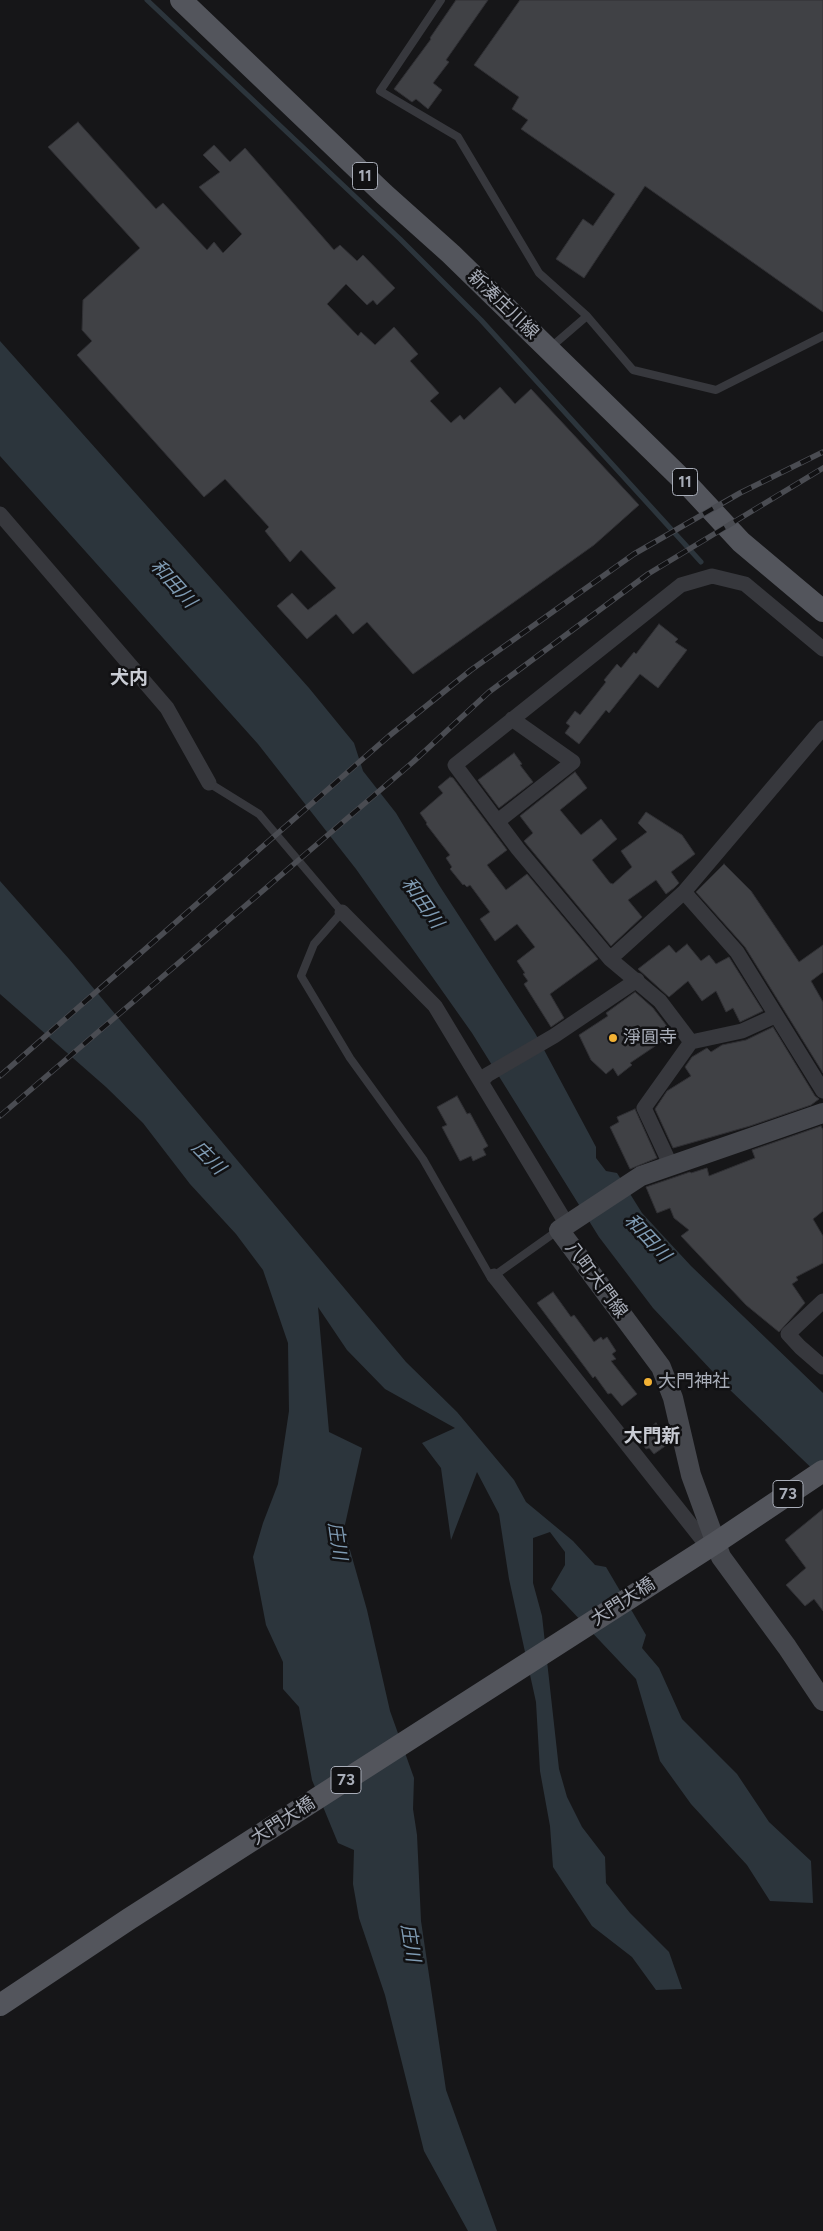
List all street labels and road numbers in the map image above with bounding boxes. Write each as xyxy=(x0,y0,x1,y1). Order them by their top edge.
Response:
road number: 11 xyxy=(352,162,378,190)
street label: 新湊庄川線 xyxy=(463,266,543,344)
road number: 11 xyxy=(672,468,698,496)
street label: 八町大門線 xyxy=(560,1238,632,1322)
road number: 73 xyxy=(773,1480,803,1508)
street label: 大門大橋 xyxy=(587,1573,659,1631)
road number: 73 xyxy=(331,1766,361,1794)
street label: 大門大橋 xyxy=(247,1792,319,1850)

